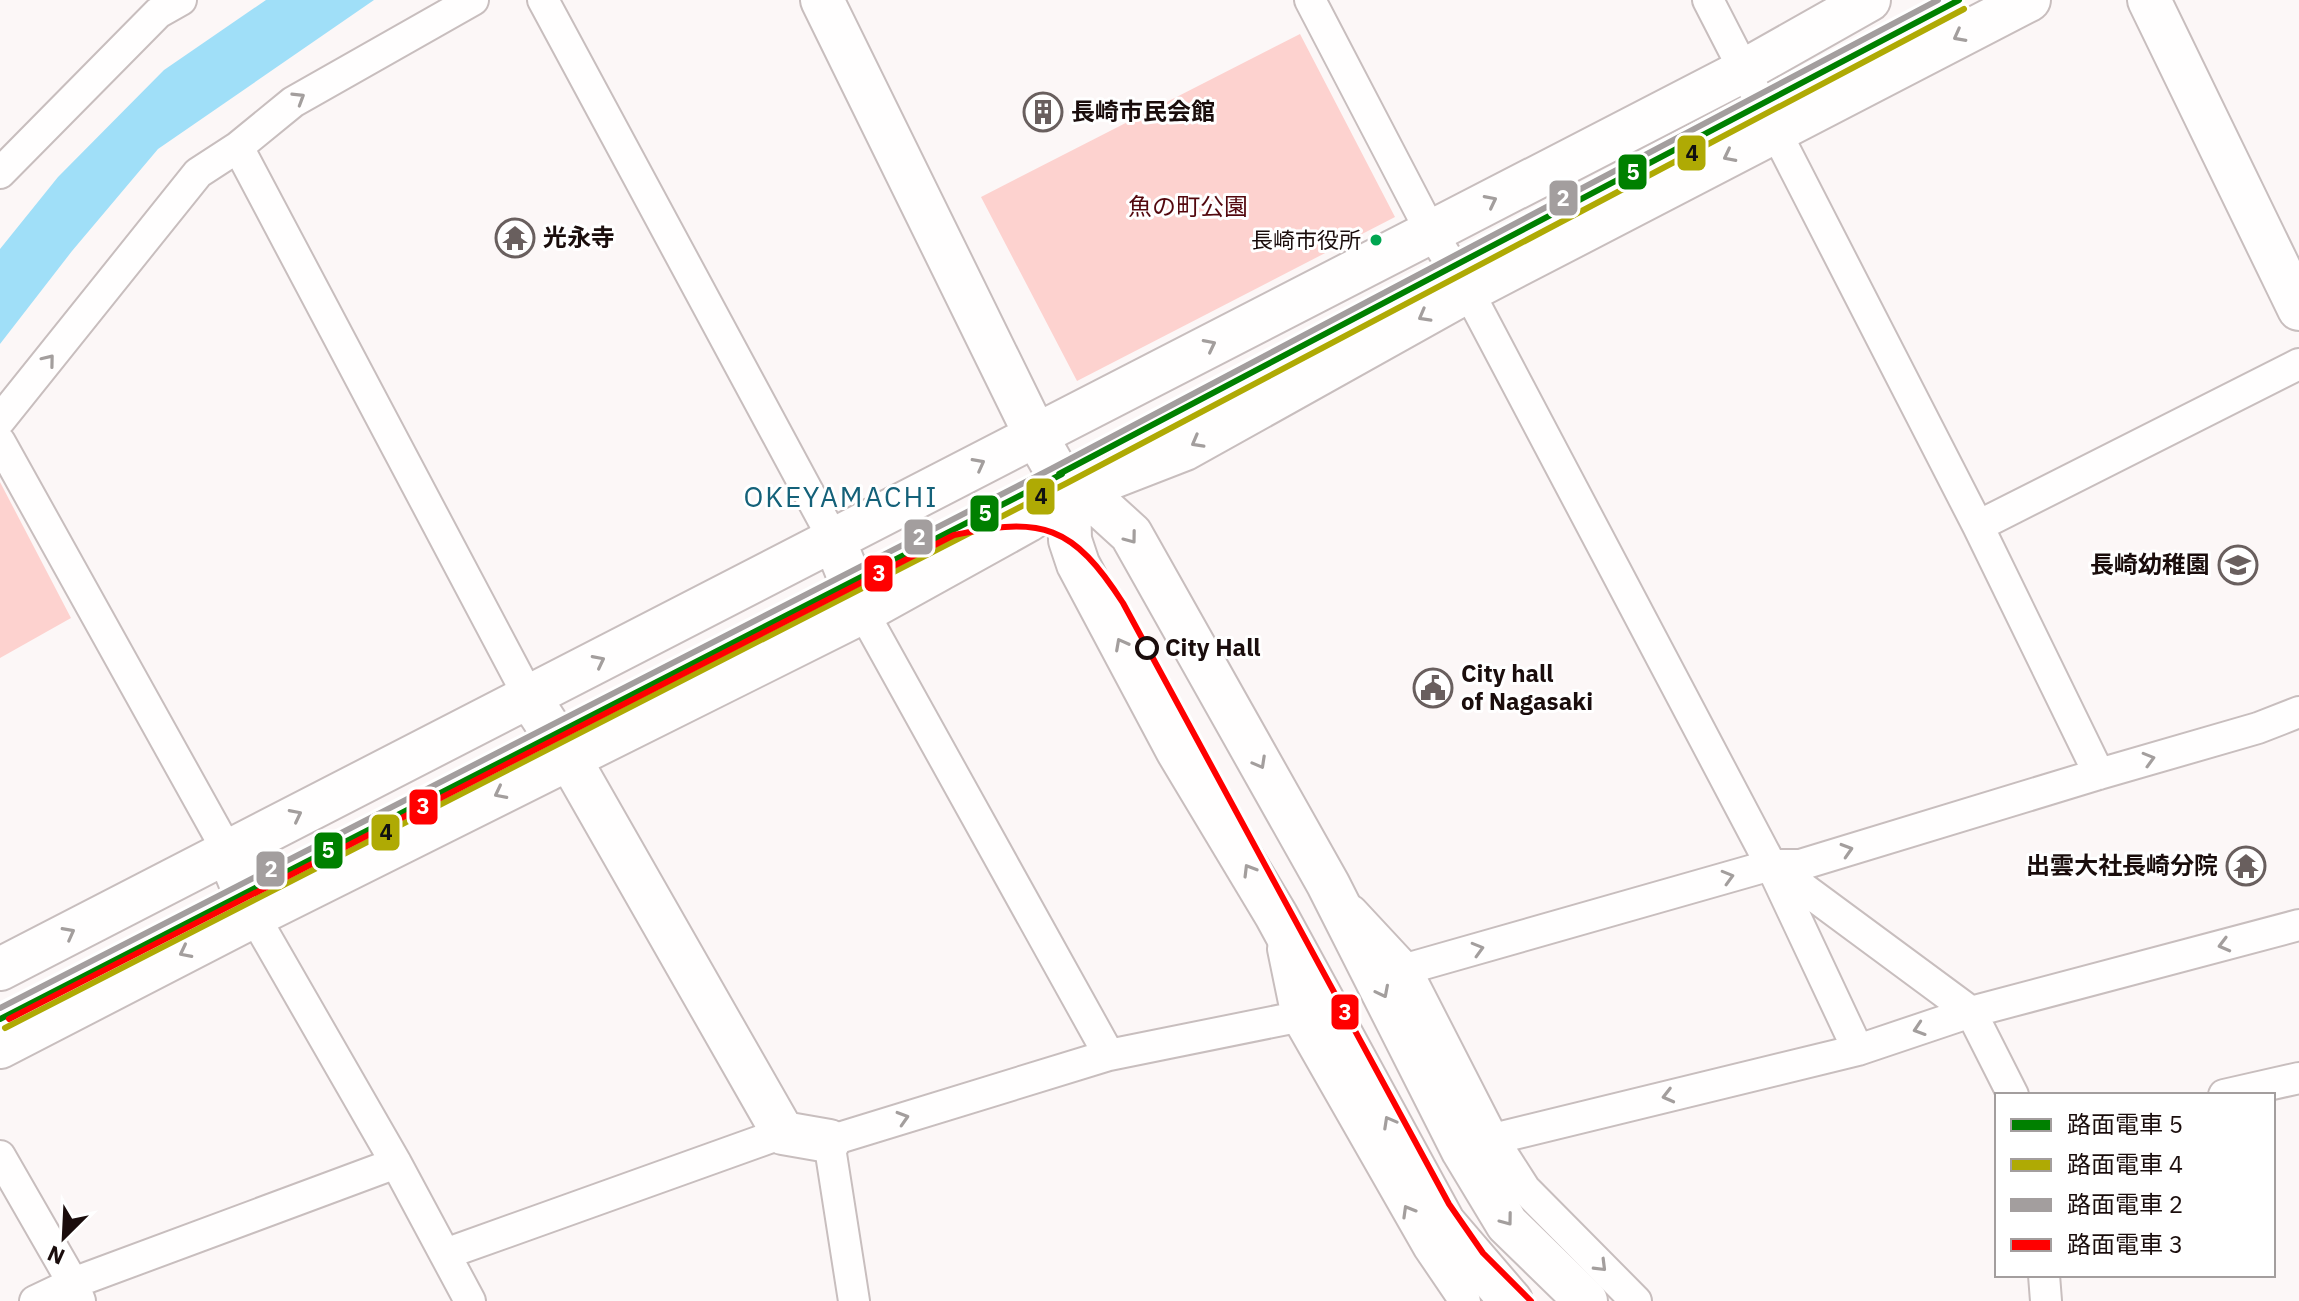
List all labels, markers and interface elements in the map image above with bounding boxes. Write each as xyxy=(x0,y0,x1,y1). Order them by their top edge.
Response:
one-way arrow xyxy=(1953,27,1968,42)
building icon: 長崎市民会館 xyxy=(1022,91,1064,133)
one-way arrow xyxy=(290,93,305,108)
place label: 長崎市民会館 xyxy=(1071,95,1215,127)
line badge: 4 xyxy=(1676,134,1707,172)
text: 4 xyxy=(1685,138,1699,167)
one-way arrow xyxy=(1723,147,1737,162)
line badge: 5 xyxy=(1617,153,1648,191)
text: 5 xyxy=(1626,157,1640,186)
line badge: 2 xyxy=(1548,179,1579,217)
text: 2 xyxy=(1556,183,1570,212)
park label: 魚の町公園 xyxy=(1128,190,1248,222)
one-way arrow xyxy=(1483,196,1498,211)
temple icon: 光永寺 xyxy=(494,217,536,259)
place label: 光永寺 xyxy=(543,221,615,253)
place label: 長崎市役所 xyxy=(1251,225,1361,254)
marker: 長崎市役所 xyxy=(1368,232,1384,248)
one-way arrow xyxy=(1418,306,1433,322)
one-way arrow xyxy=(1201,339,1216,355)
one-way arrow xyxy=(39,354,53,369)
one-way arrow xyxy=(1191,433,1205,448)
one-way arrow xyxy=(970,458,985,473)
line badge: 4 xyxy=(1025,477,1056,516)
district label: OKEYAMACHI xyxy=(743,478,939,515)
text: 4 xyxy=(1034,481,1048,510)
line badge: 5 xyxy=(969,494,1000,533)
text: 5 xyxy=(978,498,992,527)
line badge: 2 xyxy=(903,518,934,556)
text: 2 xyxy=(912,522,926,551)
one-way arrow xyxy=(1122,529,1136,544)
school or university icon: 長崎幼稚園 xyxy=(2217,544,2259,586)
place label: 長崎幼稚園 xyxy=(2090,548,2210,580)
line badge: 3 xyxy=(863,554,894,593)
text: 3 xyxy=(872,558,886,587)
place label: City Hall xyxy=(1165,631,1261,663)
marker: City Hall xyxy=(1136,637,1158,659)
one-way arrow xyxy=(1115,638,1130,653)
one-way arrow xyxy=(590,655,605,671)
place label: City hall of Nagasaki xyxy=(1461,657,1593,717)
public building icon: City hall of Nagasaki xyxy=(1412,667,1454,709)
one-way arrow xyxy=(2142,752,2156,769)
one-way arrow xyxy=(1250,754,1266,769)
one-way arrow xyxy=(493,783,508,799)
line badge: 3 xyxy=(408,788,439,826)
text: 3 xyxy=(416,791,430,820)
one-way arrow xyxy=(288,809,303,825)
line badge: 4 xyxy=(370,813,401,852)
text: 4 xyxy=(379,817,393,846)
line badge: 5 xyxy=(313,831,344,870)
text: 5 xyxy=(321,835,335,864)
one-way arrow xyxy=(1839,843,1853,859)
temple icon: 出雲大社長崎分院 xyxy=(2225,845,2267,887)
place label: 出雲大社長崎分院 xyxy=(2026,849,2218,881)
line badge: 2 xyxy=(255,850,286,888)
text: 2 xyxy=(264,854,278,883)
one-way arrow xyxy=(1243,864,1259,879)
one-way arrow xyxy=(1720,870,1734,886)
one-way arrow xyxy=(61,927,76,942)
one-way arrow xyxy=(2217,936,2231,952)
one-way arrow xyxy=(178,942,193,957)
one-way arrow xyxy=(1470,942,1484,958)
one-way arrow xyxy=(1373,984,1388,999)
line badge: 3 xyxy=(1330,993,1360,1031)
text: 3 xyxy=(1338,997,1352,1026)
one-way arrow xyxy=(1913,1020,1927,1036)
one-way arrow xyxy=(1662,1087,1675,1104)
legend xyxy=(1995,1093,2275,1277)
text: 路面電車 5 xyxy=(2067,1108,2183,1140)
one-way arrow xyxy=(896,1112,910,1128)
one-way arrow xyxy=(1384,1116,1399,1130)
text: 路面電車 4 xyxy=(2067,1148,2183,1180)
text: 路面電車 2 xyxy=(2067,1188,2183,1220)
north arrow xyxy=(24,1197,104,1277)
one-way arrow xyxy=(1402,1205,1418,1220)
one-way arrow xyxy=(1497,1211,1512,1226)
text: 路面電車 3 xyxy=(2067,1228,2183,1260)
text: N xyxy=(42,1239,69,1272)
one-way arrow xyxy=(1592,1257,1606,1271)

